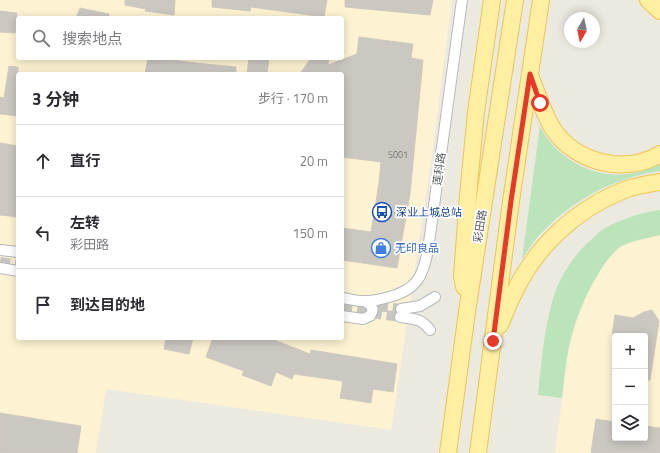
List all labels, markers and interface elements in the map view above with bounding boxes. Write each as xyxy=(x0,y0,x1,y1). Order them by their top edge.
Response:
north arrow xyxy=(564,12,600,48)
search box xyxy=(16,16,344,60)
icon: search xyxy=(30,27,52,49)
text: 搜索地点 xyxy=(62,27,122,50)
text: 3 分钟 xyxy=(32,86,79,112)
text: 步行 · 170 m xyxy=(258,88,328,108)
route start xyxy=(531,94,549,112)
house number: 5001 xyxy=(388,148,408,161)
text: 直行 xyxy=(70,149,100,172)
icon: ahead xyxy=(32,150,54,172)
text: 20 m xyxy=(300,151,328,171)
street label: 莲科路 xyxy=(429,152,449,186)
bus stop icon: 深业上城总站 xyxy=(371,201,393,223)
place label: 深业上城总站 xyxy=(396,204,462,220)
street label: 彩田路 xyxy=(470,208,490,244)
text: 左转 xyxy=(70,211,100,234)
icon: left xyxy=(32,222,54,244)
text: 150 m xyxy=(292,223,328,243)
text: 彩田路 xyxy=(70,234,109,254)
shop icon: 无印良品 xyxy=(370,237,392,259)
place label: 无印良品 xyxy=(395,240,439,256)
text: 到达目的地 xyxy=(70,293,145,316)
icon: arrive xyxy=(32,294,54,316)
route end xyxy=(484,332,502,350)
map controls xyxy=(612,333,648,441)
button: + xyxy=(612,333,648,369)
button: − xyxy=(612,369,648,405)
button: layers xyxy=(612,405,648,441)

